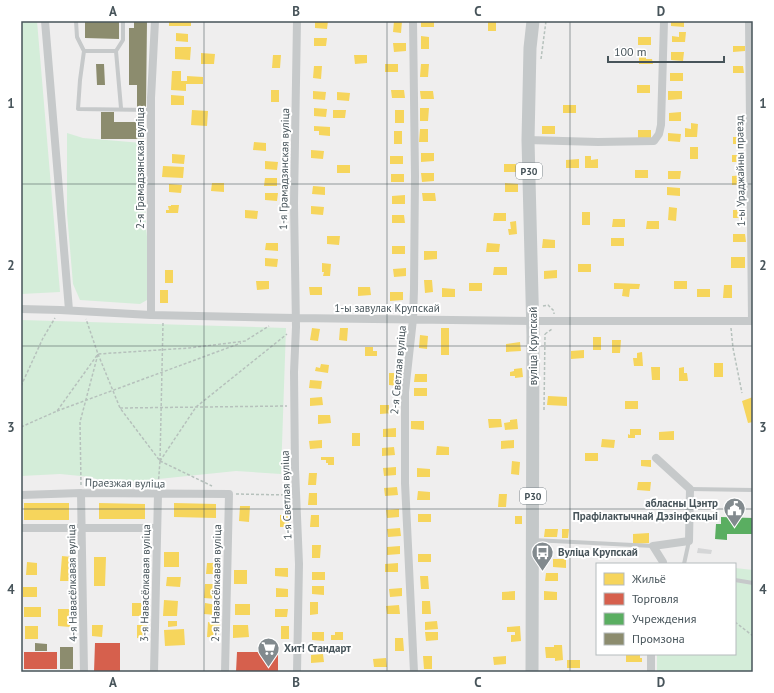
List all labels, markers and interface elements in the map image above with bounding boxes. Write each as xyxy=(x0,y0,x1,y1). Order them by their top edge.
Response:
text: A xyxy=(109,3,117,20)
text: B xyxy=(292,3,300,20)
text: C xyxy=(474,3,482,20)
text: D xyxy=(657,3,665,20)
scale bar xyxy=(608,38,724,64)
text: 100 m xyxy=(614,44,647,59)
text: 1 xyxy=(7,95,15,112)
text: 1 xyxy=(759,95,767,112)
street label: 2-я Грамадзянская вуліца xyxy=(133,107,147,229)
street label: 1-я Грамадзянская вуліца xyxy=(276,108,292,230)
street label: 1-ы Ураджайны праезд xyxy=(732,115,748,227)
road number: Р30 xyxy=(516,163,542,179)
text: 2 xyxy=(7,257,15,274)
text: 2 xyxy=(759,257,767,274)
street label: 1-ы завулак Крупскай xyxy=(334,301,440,315)
street label: вуліца Крупскай xyxy=(526,307,540,385)
street label: 2-я Светлая вуліца xyxy=(387,325,409,415)
text: 3 xyxy=(7,419,15,436)
text: 3 xyxy=(759,419,767,436)
street label: 1-я Светлая вуліца xyxy=(277,450,295,540)
street label: Праезжая вуліца xyxy=(85,475,165,491)
road number: Р30 xyxy=(520,488,546,504)
place label: абласны Цэнтр Прафілактычнай Дэзінфекцыі xyxy=(573,496,718,523)
public building icon: абласны Цэнтр Прафілактычнай Дэзінфекцыі xyxy=(721,496,747,529)
street label: 4-я Навасёлкавая вуліца xyxy=(64,524,80,642)
street label: 3-я Навасёлкавая вуліца xyxy=(137,524,153,642)
street label: 2-я Навасёлкавая вуліца xyxy=(208,524,224,642)
bus stop icon: Вуліца Крупскай xyxy=(529,539,555,572)
place label: Вуліца Крупскай xyxy=(558,545,638,559)
legend xyxy=(596,563,736,655)
text: Жильё xyxy=(631,571,666,586)
text: 4 xyxy=(7,581,15,598)
text: 4 xyxy=(759,581,767,598)
text: Торговля xyxy=(632,591,678,606)
text: Учреждения xyxy=(632,611,696,626)
text: Промзона xyxy=(632,631,685,646)
supermarket icon: Хит! Стандарт xyxy=(255,635,281,668)
place label: Хит! Стандарт xyxy=(284,641,351,655)
text: A xyxy=(109,674,117,691)
text: B xyxy=(292,674,300,691)
text: C xyxy=(474,674,482,691)
text: D xyxy=(657,674,665,691)

